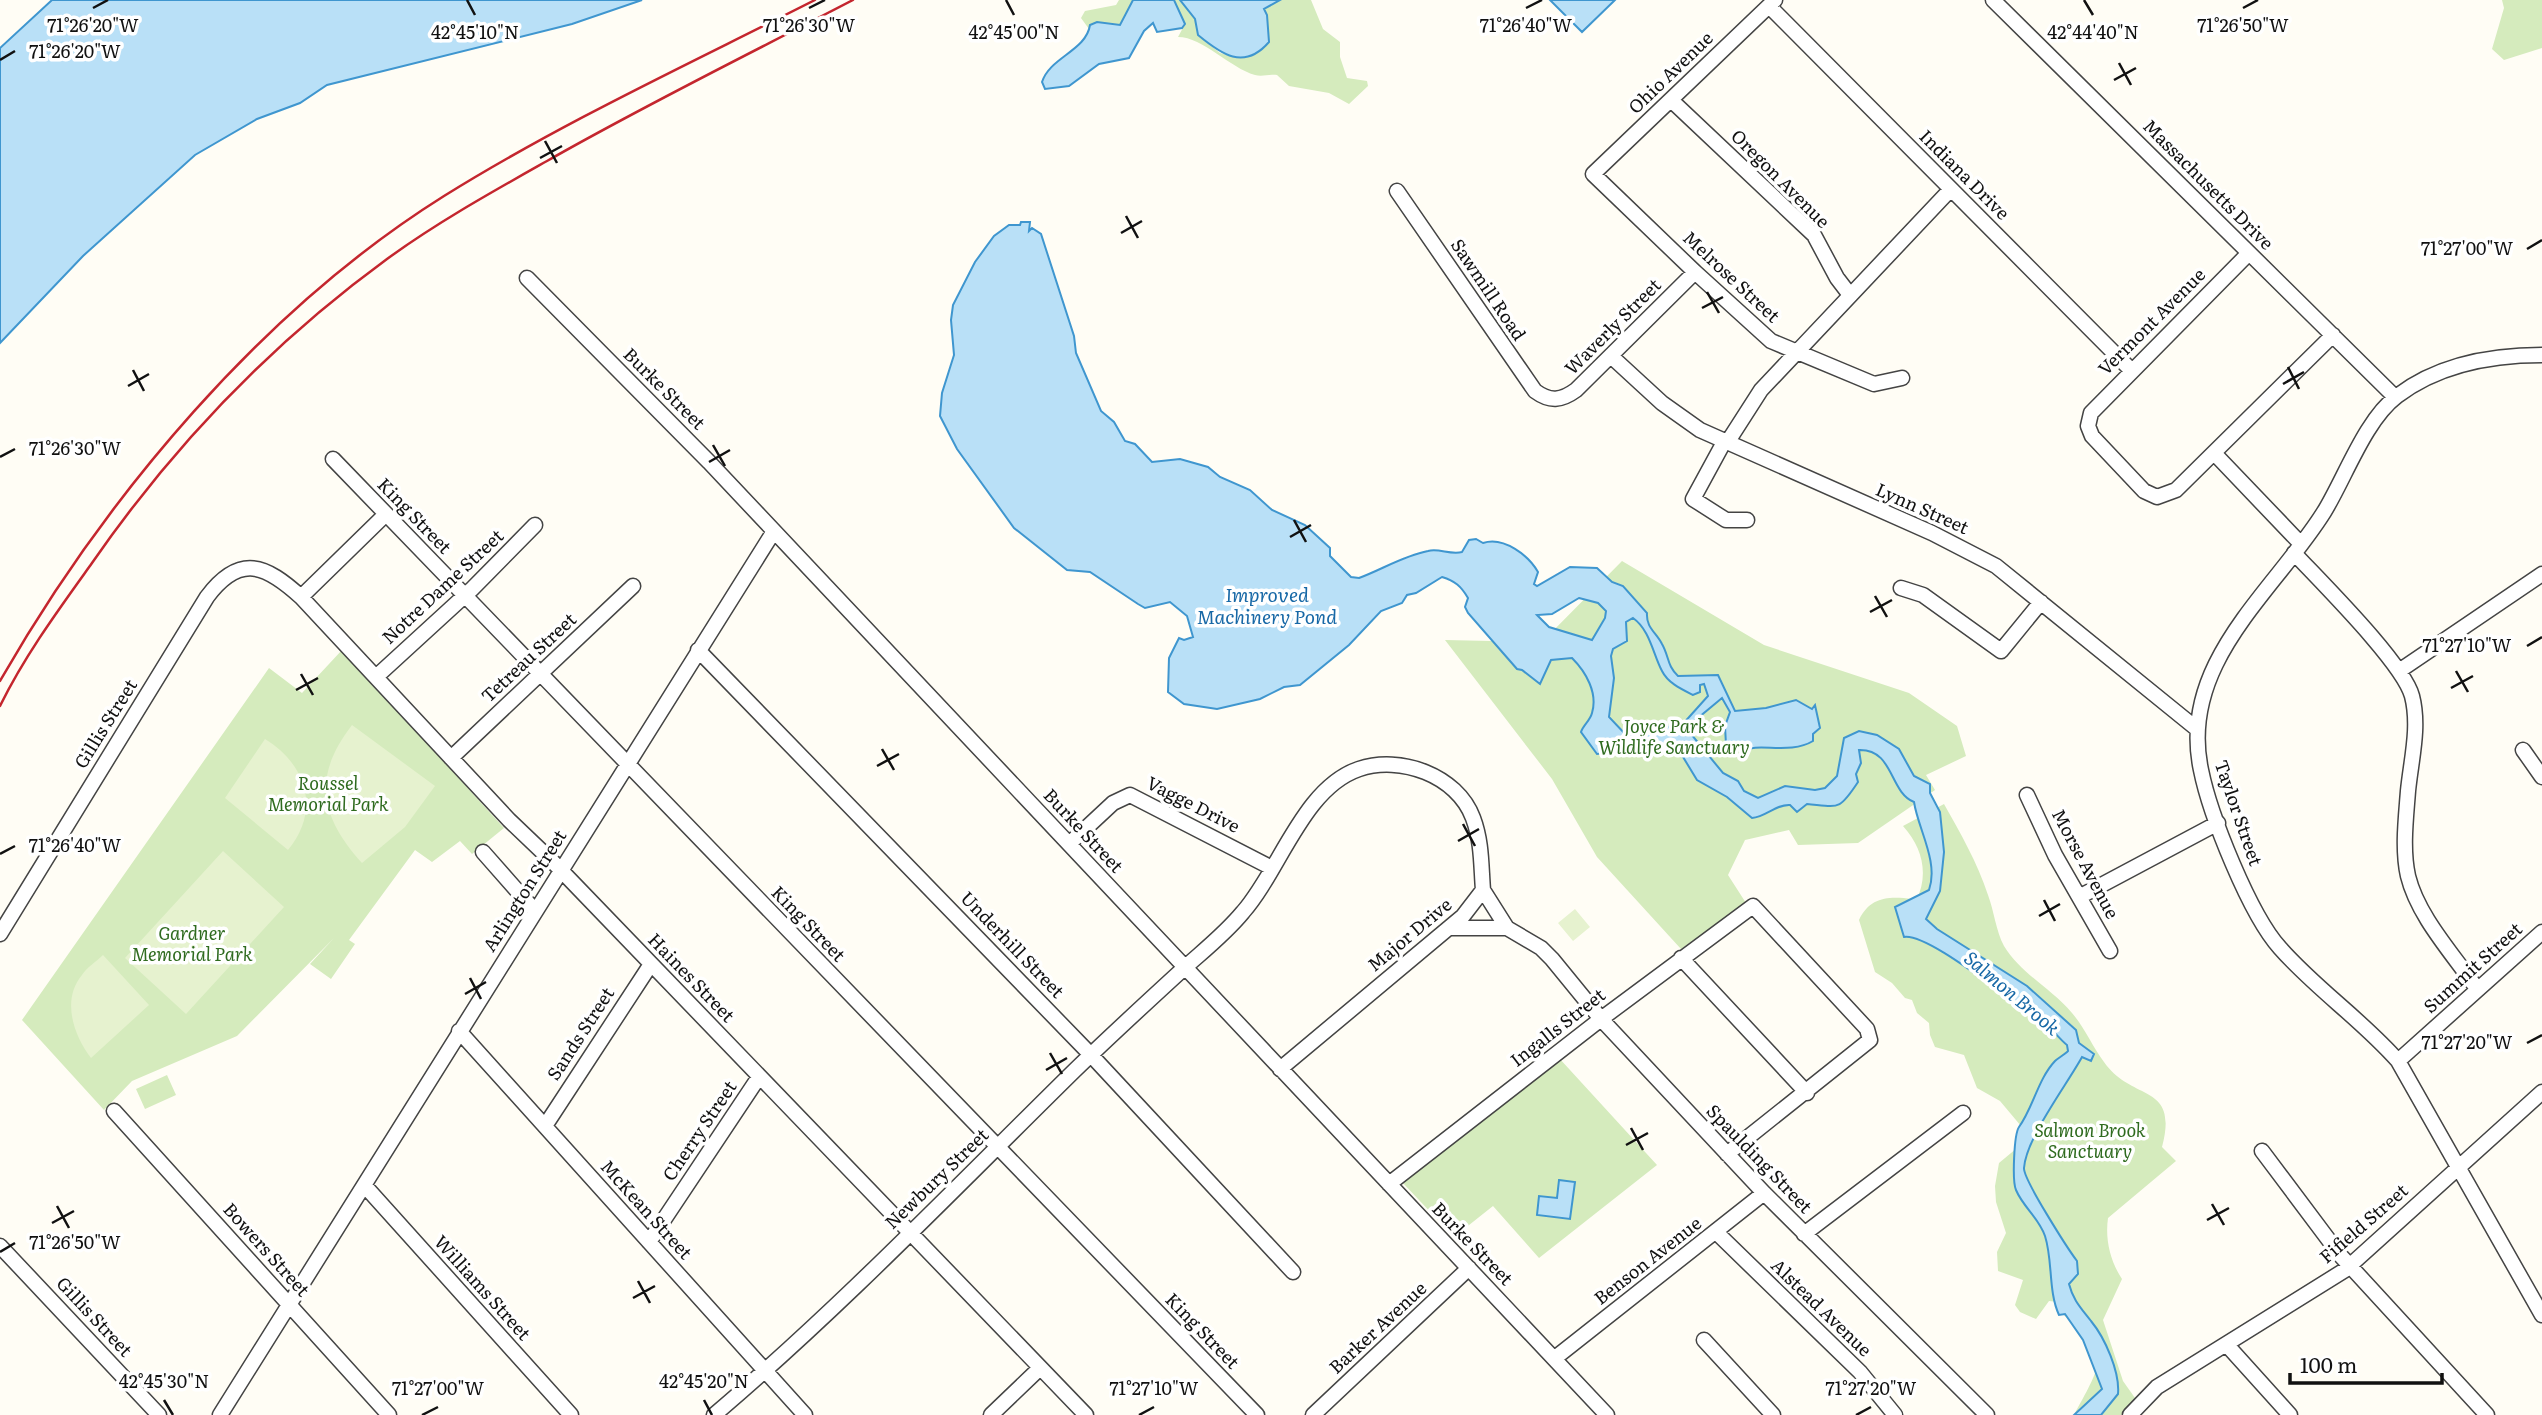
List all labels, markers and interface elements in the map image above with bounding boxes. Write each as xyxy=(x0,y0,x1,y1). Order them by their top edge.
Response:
text: 71°26'20"W xyxy=(47,11,139,38)
text: 71°26'30"W xyxy=(763,11,855,38)
text: 71°26'40"W xyxy=(1480,11,1573,38)
text: 71°26'50"W xyxy=(2197,11,2289,38)
text: 42°45'10"N xyxy=(431,18,519,45)
text: 42°45'00"N xyxy=(968,18,1060,45)
text: 42°44'40"N xyxy=(2047,18,2139,45)
street label: Ohio Avenue xyxy=(1621,24,1718,119)
text: 71°26'20"W xyxy=(29,37,121,64)
street label: Massachusetts Drive xyxy=(2138,112,2281,255)
street label: Oregon Avenue xyxy=(1726,122,1837,233)
street label: Indiana Drive xyxy=(1914,123,2016,225)
street label: Melrose Street xyxy=(1678,224,1787,329)
street label: Sawmill Road xyxy=(1445,233,1533,346)
text: 71°27'00"W xyxy=(2421,234,2513,261)
street label: Vermont Avenue xyxy=(2091,261,2211,381)
street label: Waverly Street xyxy=(1558,271,1667,380)
street label: Burke Street xyxy=(618,341,713,436)
text: 71°26'30"W xyxy=(29,434,121,461)
street label: King Street xyxy=(372,471,459,560)
street label: Lynn Street xyxy=(1872,475,1974,540)
street label: Notre Dame Street xyxy=(375,522,509,650)
water label: Improved Machinery Pond xyxy=(1197,580,1337,630)
street label: Tetreau Street xyxy=(474,605,582,708)
text: 71°27'10"W xyxy=(2422,631,2512,658)
street label: Gillis Street xyxy=(67,673,143,773)
park label: Joyce Park & Wildlife Sanctuary xyxy=(1598,712,1750,760)
street label: Taylor Street xyxy=(2209,756,2270,870)
park label: Roussel Memorial Park xyxy=(267,769,389,817)
street label: Vagge Drive xyxy=(1142,769,1245,839)
street label: Burke Street xyxy=(1038,782,1131,879)
street label: Morse Avenue xyxy=(2046,804,2127,923)
street label: Arlington Street xyxy=(475,823,573,957)
text: 71°26'40"W xyxy=(29,831,122,858)
street label: King Street xyxy=(766,879,853,968)
street label: Underhill Street xyxy=(955,884,1072,1004)
street label: Major Drive xyxy=(1361,891,1457,977)
street label: Summit Street xyxy=(2417,915,2528,1019)
park label: Gardner Memorial Park xyxy=(131,919,253,967)
street label: Haines Street xyxy=(642,926,742,1028)
water label: Salmon Brook xyxy=(1959,944,2067,1041)
street label: Sands Street xyxy=(540,981,620,1085)
street label: Ingalls Street xyxy=(1504,981,1611,1073)
text: 71°27'20"W xyxy=(2422,1028,2513,1055)
street label: Cherry Street xyxy=(655,1074,743,1186)
street label: Spaulding Street xyxy=(1701,1097,1820,1219)
park label: Salmon Brook Sanctuary xyxy=(2034,1116,2146,1164)
street label: Newbury Street xyxy=(878,1121,994,1235)
street label: McKean Street xyxy=(595,1153,700,1265)
street label: Fifield Street xyxy=(2313,1176,2414,1269)
street label: Burke Street xyxy=(1426,1195,1520,1291)
street label: Bowers Street xyxy=(217,1196,317,1303)
street label: Benson Avenue xyxy=(1588,1209,1707,1310)
text: 71°26'50"W xyxy=(29,1228,121,1255)
street label: Williams Street xyxy=(428,1228,538,1346)
street label: Alstead Avenue xyxy=(1765,1252,1879,1362)
street label: Gillis Street xyxy=(51,1270,140,1363)
street label: Barker Avenue xyxy=(1322,1274,1432,1379)
street label: King Street xyxy=(1160,1286,1247,1375)
scale bar xyxy=(2290,1342,2442,1386)
text: 100 m xyxy=(2300,1348,2357,1379)
text: 42°45'30"N xyxy=(119,1367,209,1394)
text: 42°45'20"N xyxy=(659,1367,749,1394)
text: 71°27'00"W xyxy=(392,1374,484,1401)
text: 71°27'10"W xyxy=(1109,1374,1199,1401)
text: 71°27'20"W xyxy=(1826,1374,1917,1401)

